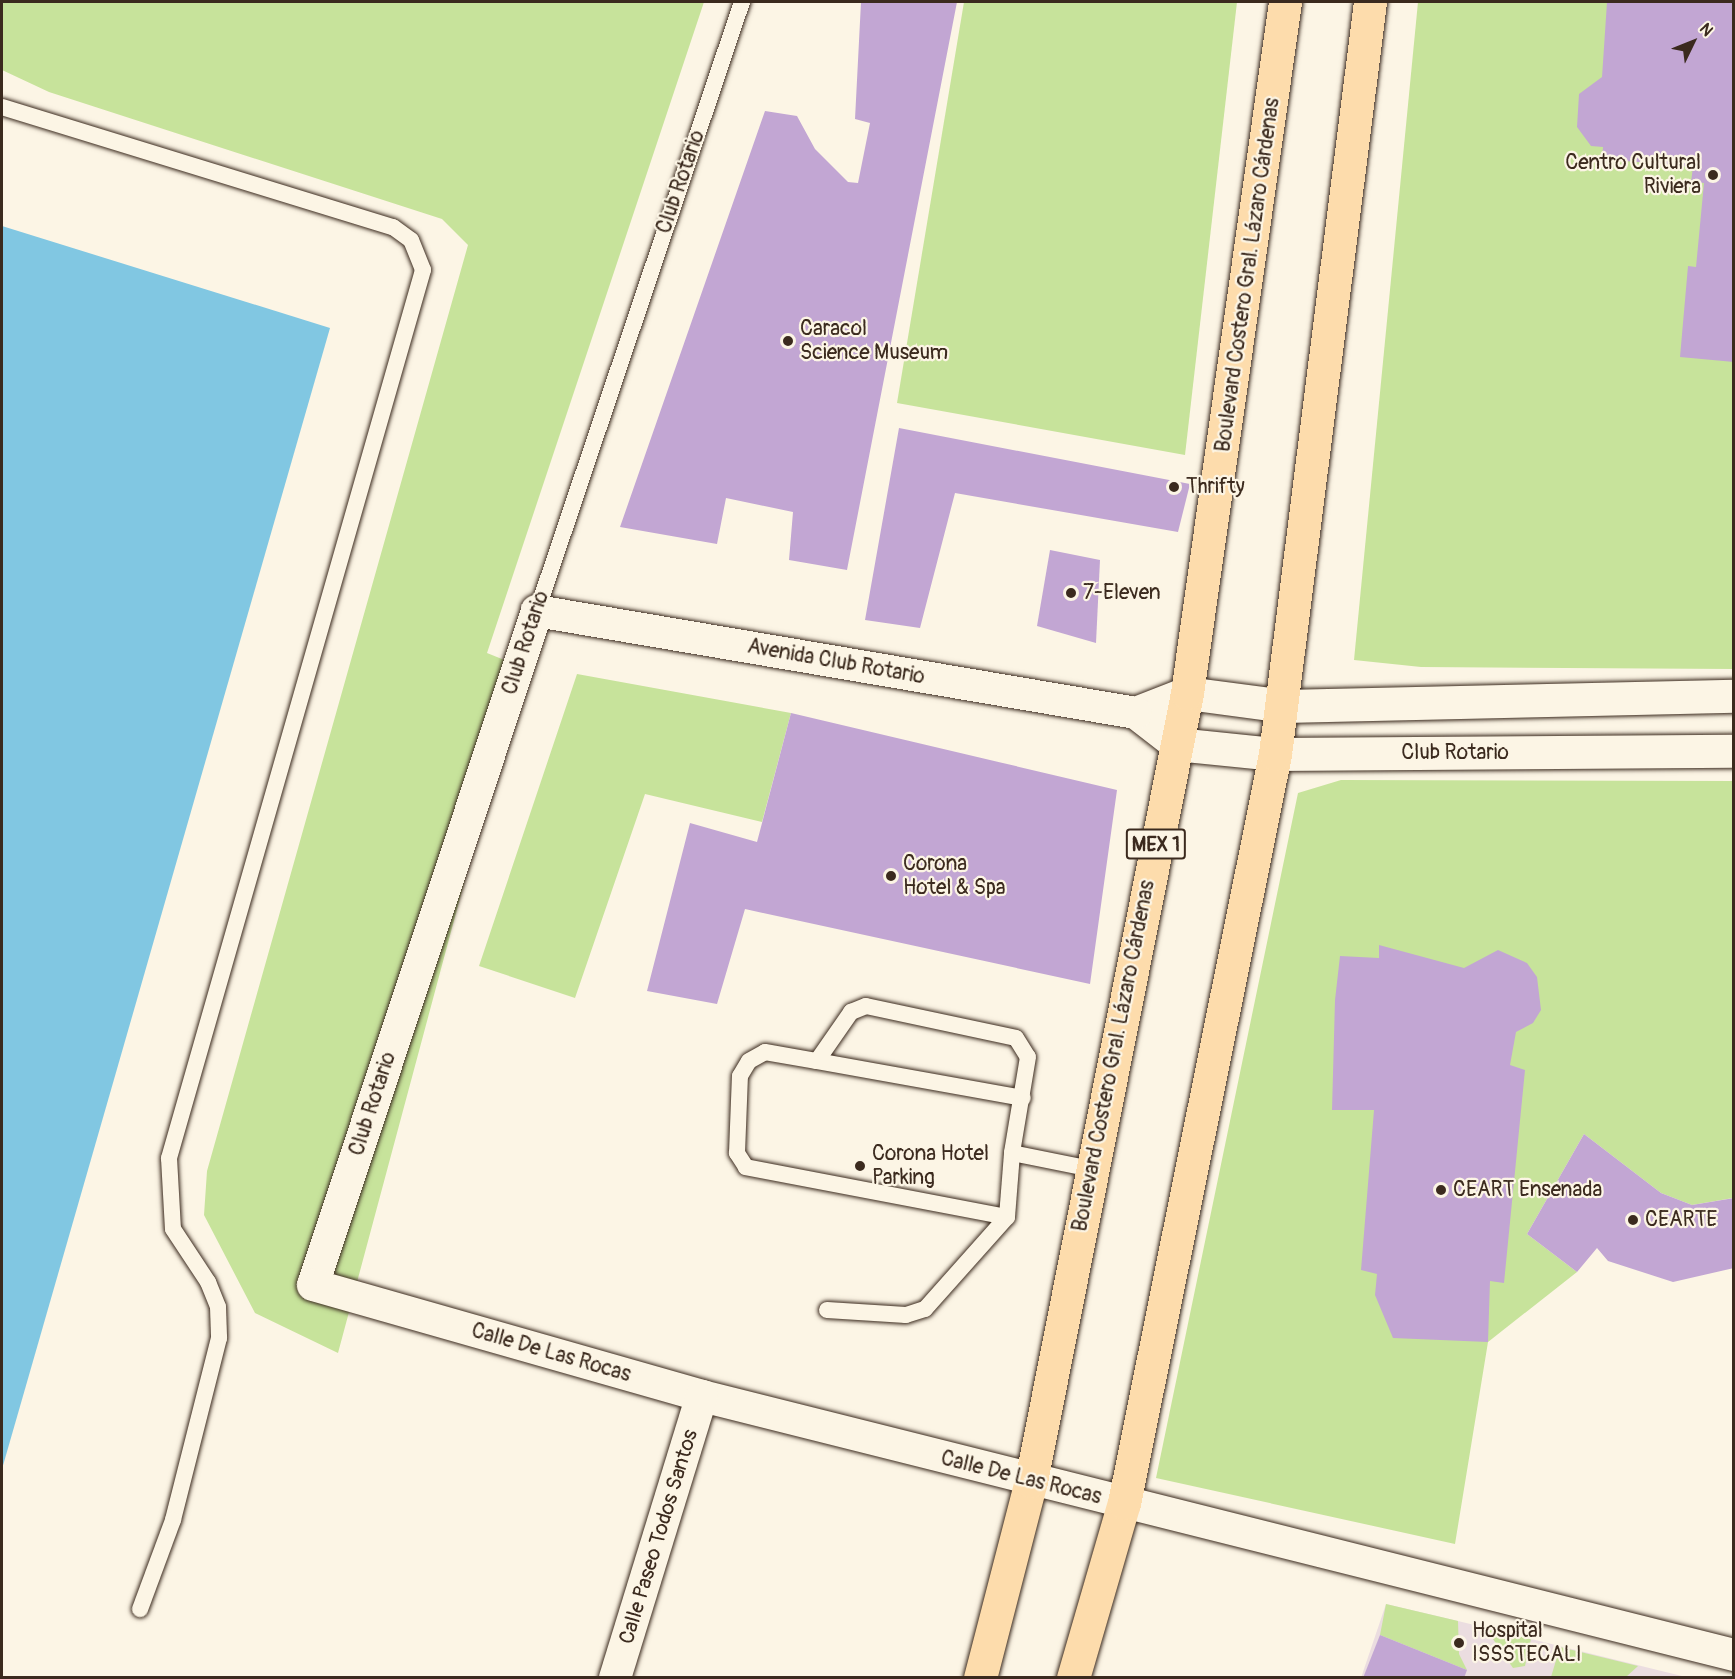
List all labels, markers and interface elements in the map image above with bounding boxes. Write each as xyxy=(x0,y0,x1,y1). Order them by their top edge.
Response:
north arrow xyxy=(1663,12,1723,72)
text: N xyxy=(1695,19,1717,40)
street label: Boulevard Costero Gral. Lázaro Cárdenas xyxy=(1211,96,1285,454)
street label: Club Rotario xyxy=(652,127,710,237)
place label: Centro Cultural Riviera xyxy=(1565,150,1701,200)
marker: Centro Cultural Riviera xyxy=(1706,168,1720,182)
place label: Caracol Science Museum xyxy=(800,316,948,366)
marker: Caracol Science Museum xyxy=(781,334,795,348)
place label: Thrifty xyxy=(1186,474,1245,500)
marker: Thrifty xyxy=(1167,480,1181,494)
place label: 7-Eleven xyxy=(1083,580,1161,606)
marker: 7-Eleven xyxy=(1064,586,1078,600)
street label: Club Rotario xyxy=(497,588,555,698)
street label: Avenida Club Rotario xyxy=(745,634,927,690)
street label: Club Rotario xyxy=(1401,740,1509,766)
road number: MEX 1 xyxy=(1124,827,1188,861)
place label: Corona Hotel & Spa xyxy=(903,851,1006,901)
marker: Corona Hotel & Spa xyxy=(884,869,898,883)
street label: Boulevard Costero Gral. Lázaro Cárdenas xyxy=(1068,878,1160,1234)
street label: Club Rotario xyxy=(344,1049,402,1159)
place label: Corona Hotel Parking xyxy=(872,1141,989,1191)
marker: Corona Hotel Parking xyxy=(853,1159,867,1173)
place label: CEART Ensenada xyxy=(1453,1177,1602,1203)
marker: CEART Ensenada xyxy=(1434,1183,1448,1197)
place label: CEARTE xyxy=(1645,1207,1717,1233)
marker: CEARTE xyxy=(1626,1213,1640,1227)
street label: Calle De Las Rocas xyxy=(468,1318,634,1388)
street label: Calle Paseo Todos Santos xyxy=(614,1427,704,1647)
street label: Calle De Las Rocas xyxy=(938,1446,1104,1510)
place label: Hospital ISSSTECALI xyxy=(1472,1618,1582,1668)
marker: Hospital ISSSTECALI xyxy=(1450,1634,1468,1652)

